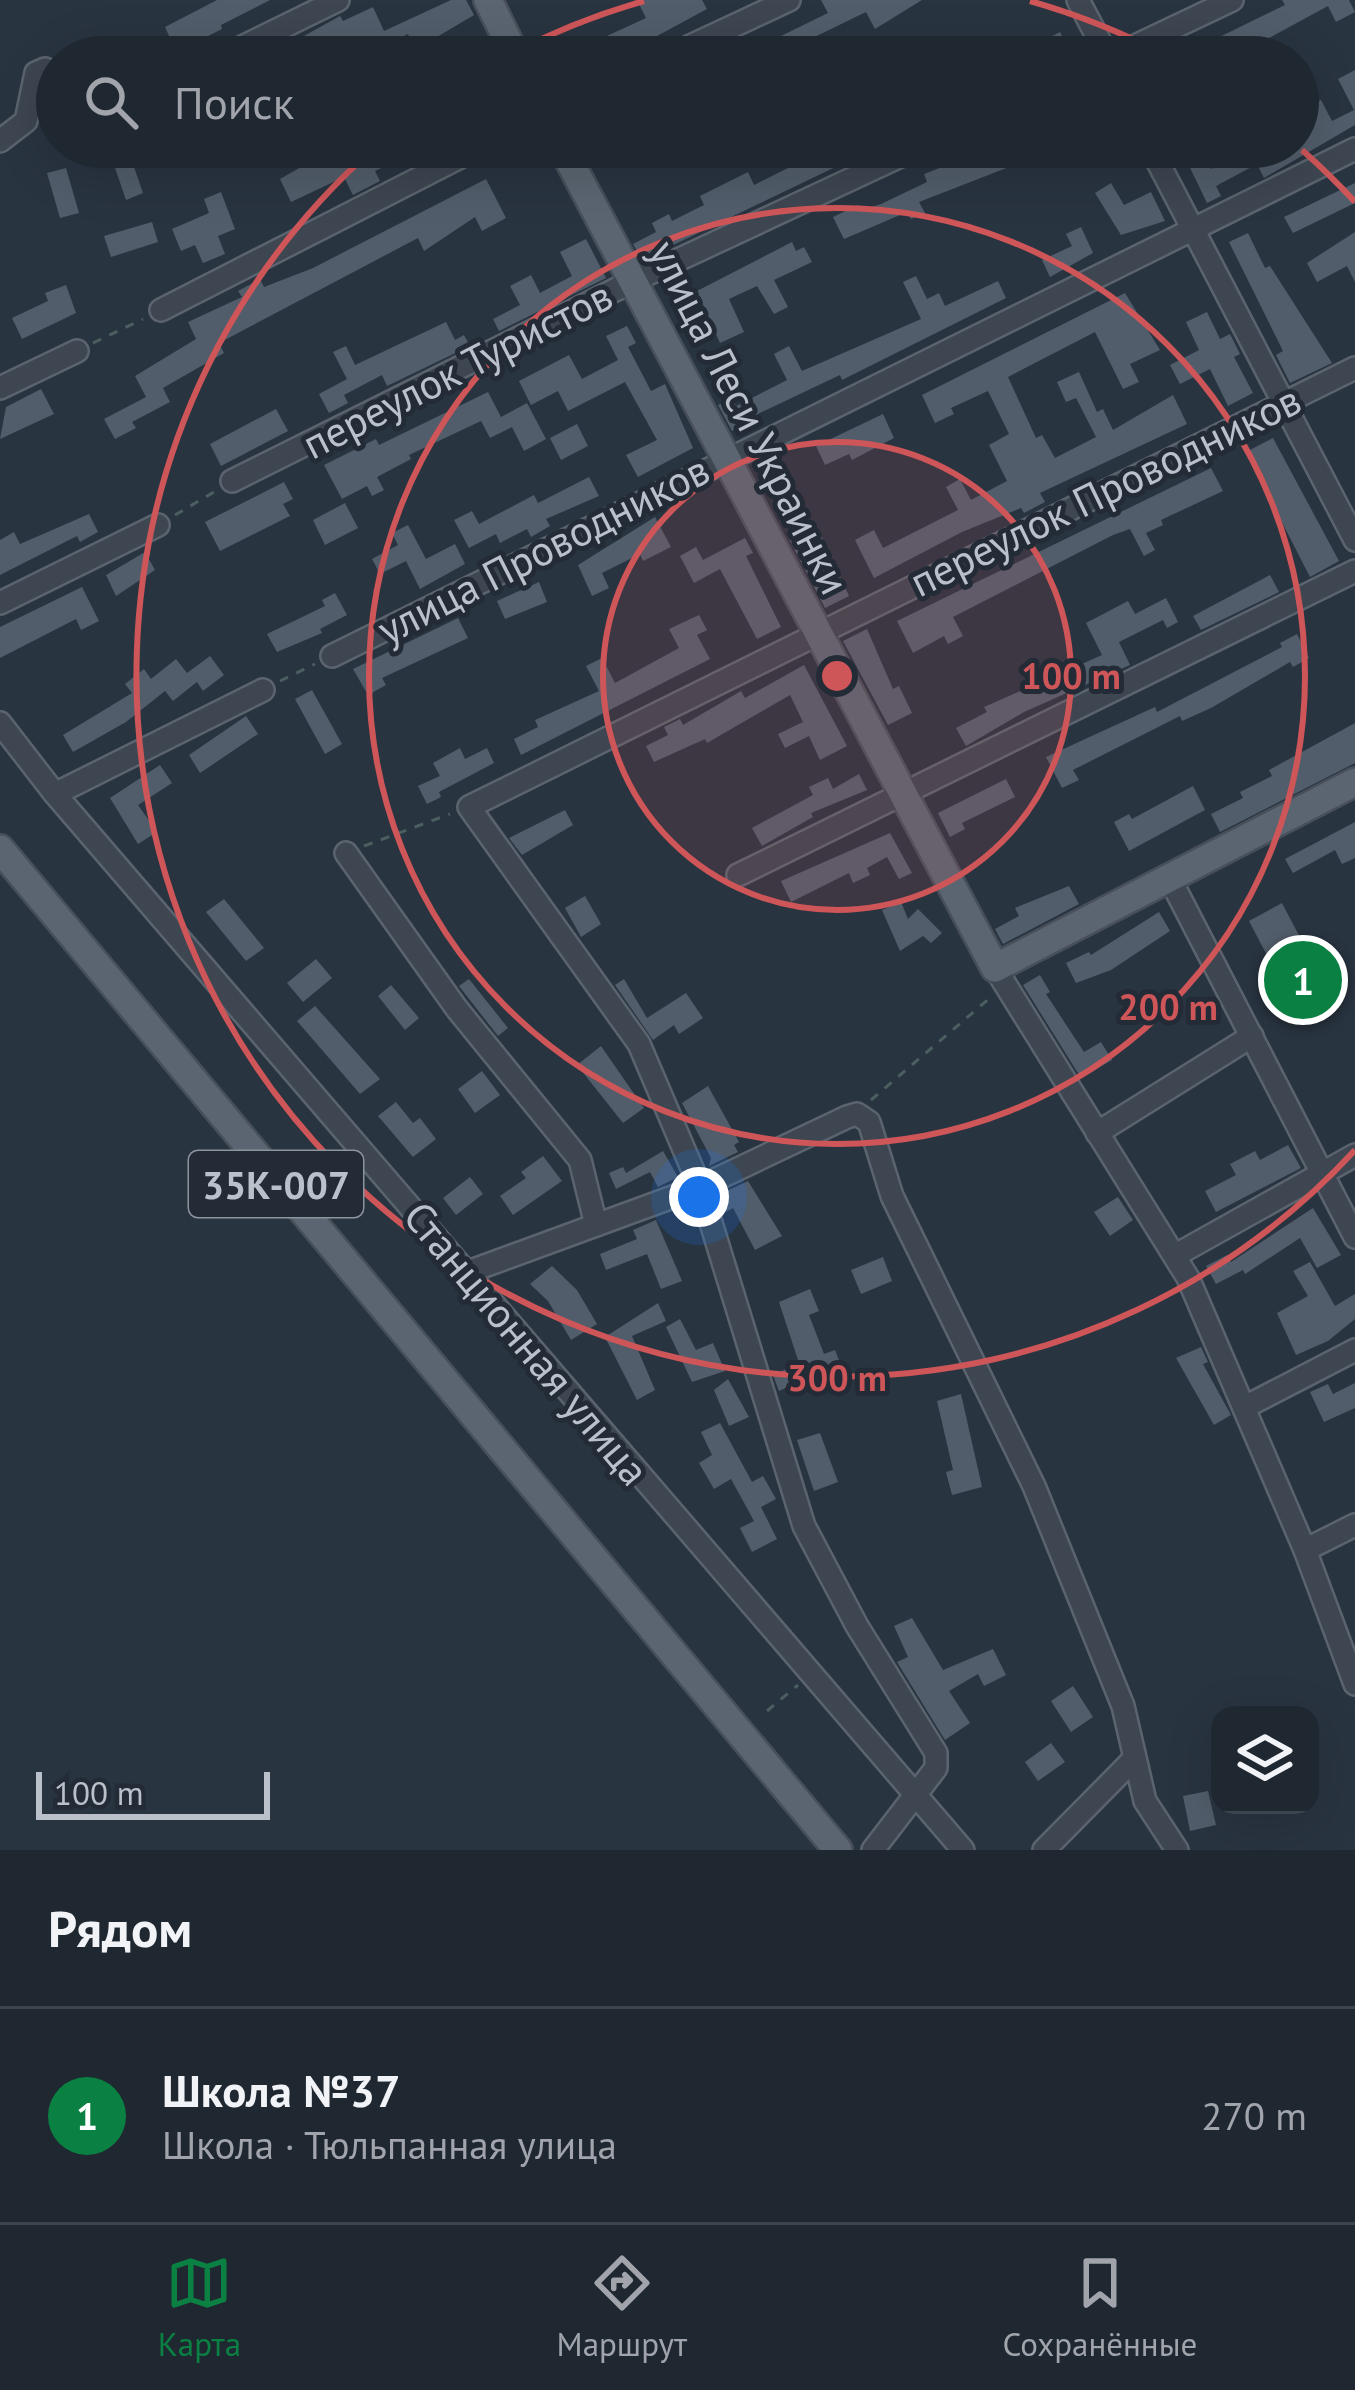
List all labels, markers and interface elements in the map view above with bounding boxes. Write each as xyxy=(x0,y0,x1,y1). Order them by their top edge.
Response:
search box xyxy=(36,36,1319,168)
icon: search xyxy=(78,69,144,135)
text: Поиск xyxy=(174,73,294,131)
street label: улица Леси Украинки xyxy=(637,231,863,603)
street label: переулок Туристов xyxy=(293,267,621,471)
street label: переулок Проводников xyxy=(900,371,1310,609)
street label: улица Проводников xyxy=(368,441,718,657)
text: 100 m xyxy=(1021,652,1121,699)
centre of rings xyxy=(816,655,858,697)
pin: 1 xyxy=(1264,935,1342,1025)
text: 200 m xyxy=(1118,983,1218,1030)
road number: 35К-007 xyxy=(189,1151,363,1217)
your location xyxy=(669,1167,729,1227)
street label: Станционная улица xyxy=(392,1190,662,1496)
text: 300 m xyxy=(787,1354,887,1401)
map controls xyxy=(1211,1706,1319,1814)
button: layers xyxy=(1211,1706,1319,1814)
scale bar xyxy=(36,1766,270,1819)
text: 100 m xyxy=(54,1771,144,1814)
text: Рядом xyxy=(48,1895,192,1961)
text: Школа №37 xyxy=(162,2061,400,2119)
text: 1 xyxy=(76,2090,98,2141)
text: 270 m xyxy=(1201,2090,1307,2141)
text: Школа · Тюльпанная улица xyxy=(162,2119,617,2170)
tab: Карта xyxy=(158,2250,241,2365)
tab: Маршрут xyxy=(557,2250,687,2365)
tab: Сохранённые xyxy=(1003,2250,1197,2365)

